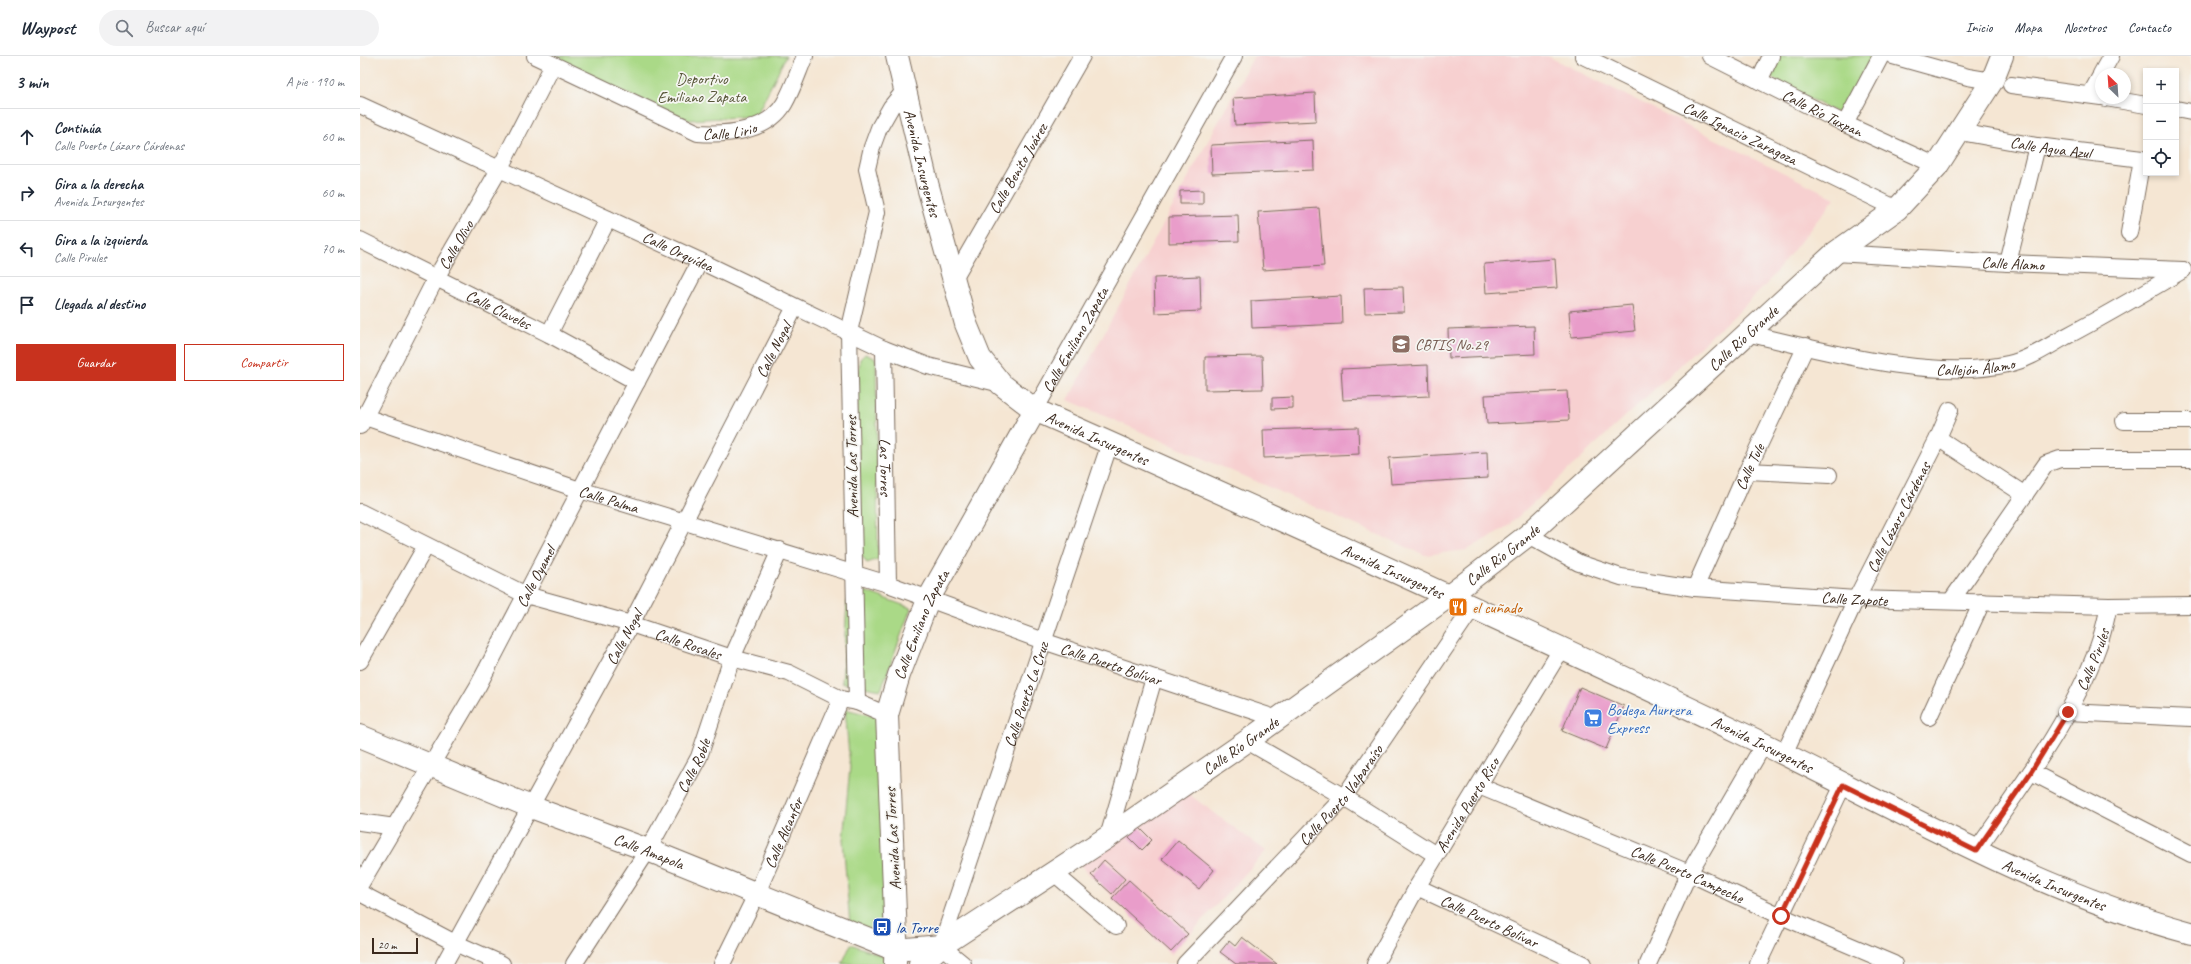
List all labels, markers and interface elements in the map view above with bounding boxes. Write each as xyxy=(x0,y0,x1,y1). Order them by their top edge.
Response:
search box xyxy=(99,10,379,46)
text: Waypost xyxy=(20,16,75,40)
icon: search xyxy=(113,17,135,39)
text: Buscar aquí xyxy=(145,18,204,37)
text: Inicio xyxy=(1966,19,1993,36)
text: Mapa xyxy=(2015,19,2042,36)
text: Nosotros xyxy=(2064,19,2106,36)
text: Contacto xyxy=(2128,19,2171,36)
north arrow xyxy=(2095,68,2131,104)
map controls xyxy=(2143,68,2179,176)
button: + xyxy=(2143,68,2179,104)
park label: Deportivo Emiliano Zapata xyxy=(657,69,748,107)
text: 3 min xyxy=(16,72,49,93)
text: A pie · 190 m xyxy=(286,74,344,90)
street label: Calle Río Tuxpan xyxy=(1779,85,1866,142)
street label: Calle Ignacio Zaragoza xyxy=(1680,97,1801,170)
button: − xyxy=(2143,104,2179,140)
street label: Avenida Insurgentes xyxy=(899,107,945,221)
street label: Calle Lirio xyxy=(703,117,761,145)
street label: Calle Benito Juárez xyxy=(984,118,1053,218)
text: Continúa xyxy=(54,119,101,138)
icon: ahead xyxy=(16,126,38,148)
text: 60 m xyxy=(322,129,344,145)
street label: Calle Agua Azul xyxy=(2009,132,2095,164)
text: Calle Puerto Lázaro Cárdenas xyxy=(54,138,184,154)
button: locate xyxy=(2143,140,2179,176)
text: Gira a la derecha xyxy=(54,175,143,194)
icon: right xyxy=(16,182,38,204)
text: 60 m xyxy=(322,185,344,201)
text: Avenida Insurgentes xyxy=(54,194,143,210)
street label: Calle Olivo xyxy=(434,216,479,273)
street label: Calle Orquídea xyxy=(639,227,718,278)
text: Gira a la izquierda xyxy=(54,231,147,250)
icon: left xyxy=(16,238,38,260)
text: 70 m xyxy=(322,241,344,257)
text: Calle Pirules xyxy=(54,250,107,266)
street label: Calle Álamo xyxy=(1981,252,2047,276)
street label: Calle Emiliano Zapata xyxy=(1038,282,1114,396)
street label: Calle Claveles xyxy=(463,285,535,335)
icon: arrive xyxy=(16,294,38,316)
text: Llegada al destino xyxy=(54,295,145,314)
street label: Calle Río Grande xyxy=(1704,300,1784,376)
street label: Calle Nogal xyxy=(751,316,798,381)
school or university icon: CBTIS No.29 xyxy=(1390,333,1412,355)
place label: CBTIS No.29 xyxy=(1415,335,1490,355)
button: Guardar xyxy=(16,344,176,381)
button: Compartir xyxy=(184,344,344,381)
street label: Callejón Álamo xyxy=(1936,353,2019,380)
street label: Avenida Insurgentes xyxy=(1043,407,1153,471)
street label: Avenida Las Torres xyxy=(841,414,863,518)
street label: Las Torres xyxy=(875,438,896,497)
street label: Calle Tule xyxy=(1731,439,1770,493)
street label: Calle Lázaro Cárdenas xyxy=(1862,458,1936,576)
street label: Calle Palma xyxy=(576,481,641,518)
street label: Calle Río Grande xyxy=(1462,519,1545,591)
street label: Calle Oyamel xyxy=(512,540,562,611)
street label: Avenida Insurgentes xyxy=(1338,540,1448,604)
street label: Calle Emiliano Zapata xyxy=(889,565,955,682)
street label: Calle Zapote xyxy=(1821,588,1890,611)
restaurant icon: el cuñado xyxy=(1447,596,1469,618)
place label: el cuñado xyxy=(1472,598,1524,618)
street label: Calle Nogal xyxy=(602,604,649,668)
street label: Calle Rosales xyxy=(652,624,725,665)
street label: Calle Pirules xyxy=(2072,625,2115,694)
street label: Calle Puerto La Cruz xyxy=(1000,638,1054,750)
street label: Calle Puerto Bolívar xyxy=(1058,638,1165,691)
place label: Bodega Aurrera Express xyxy=(1607,700,1693,738)
route end xyxy=(2059,703,2077,721)
supermarket icon: Bodega Aurrera Express xyxy=(1582,707,1604,729)
street label: Avenida Insurgentes xyxy=(1708,711,1817,778)
street label: Calle Río Grande xyxy=(1199,712,1284,780)
street label: Calle Roble xyxy=(672,735,716,796)
street label: Calle Puerto Valparaíso xyxy=(1294,740,1388,850)
street label: Avenida Puerto Rico xyxy=(1431,752,1505,856)
street label: Avenida Las Torres xyxy=(880,786,906,891)
street label: Calle Alcanfor xyxy=(760,792,809,872)
street label: Calle Amapola xyxy=(611,829,688,875)
street label: Calle Puerto Campeche xyxy=(1628,841,1748,909)
street label: Avenida Insurgentes xyxy=(1999,855,2109,916)
street label: Calle Puerto Bolívar xyxy=(1437,890,1542,953)
route start xyxy=(1772,907,1790,925)
bus stop icon: la Torre xyxy=(871,916,893,938)
place label: la Torre xyxy=(896,918,940,938)
scale bar xyxy=(372,936,418,955)
text: 20 m xyxy=(378,938,397,952)

